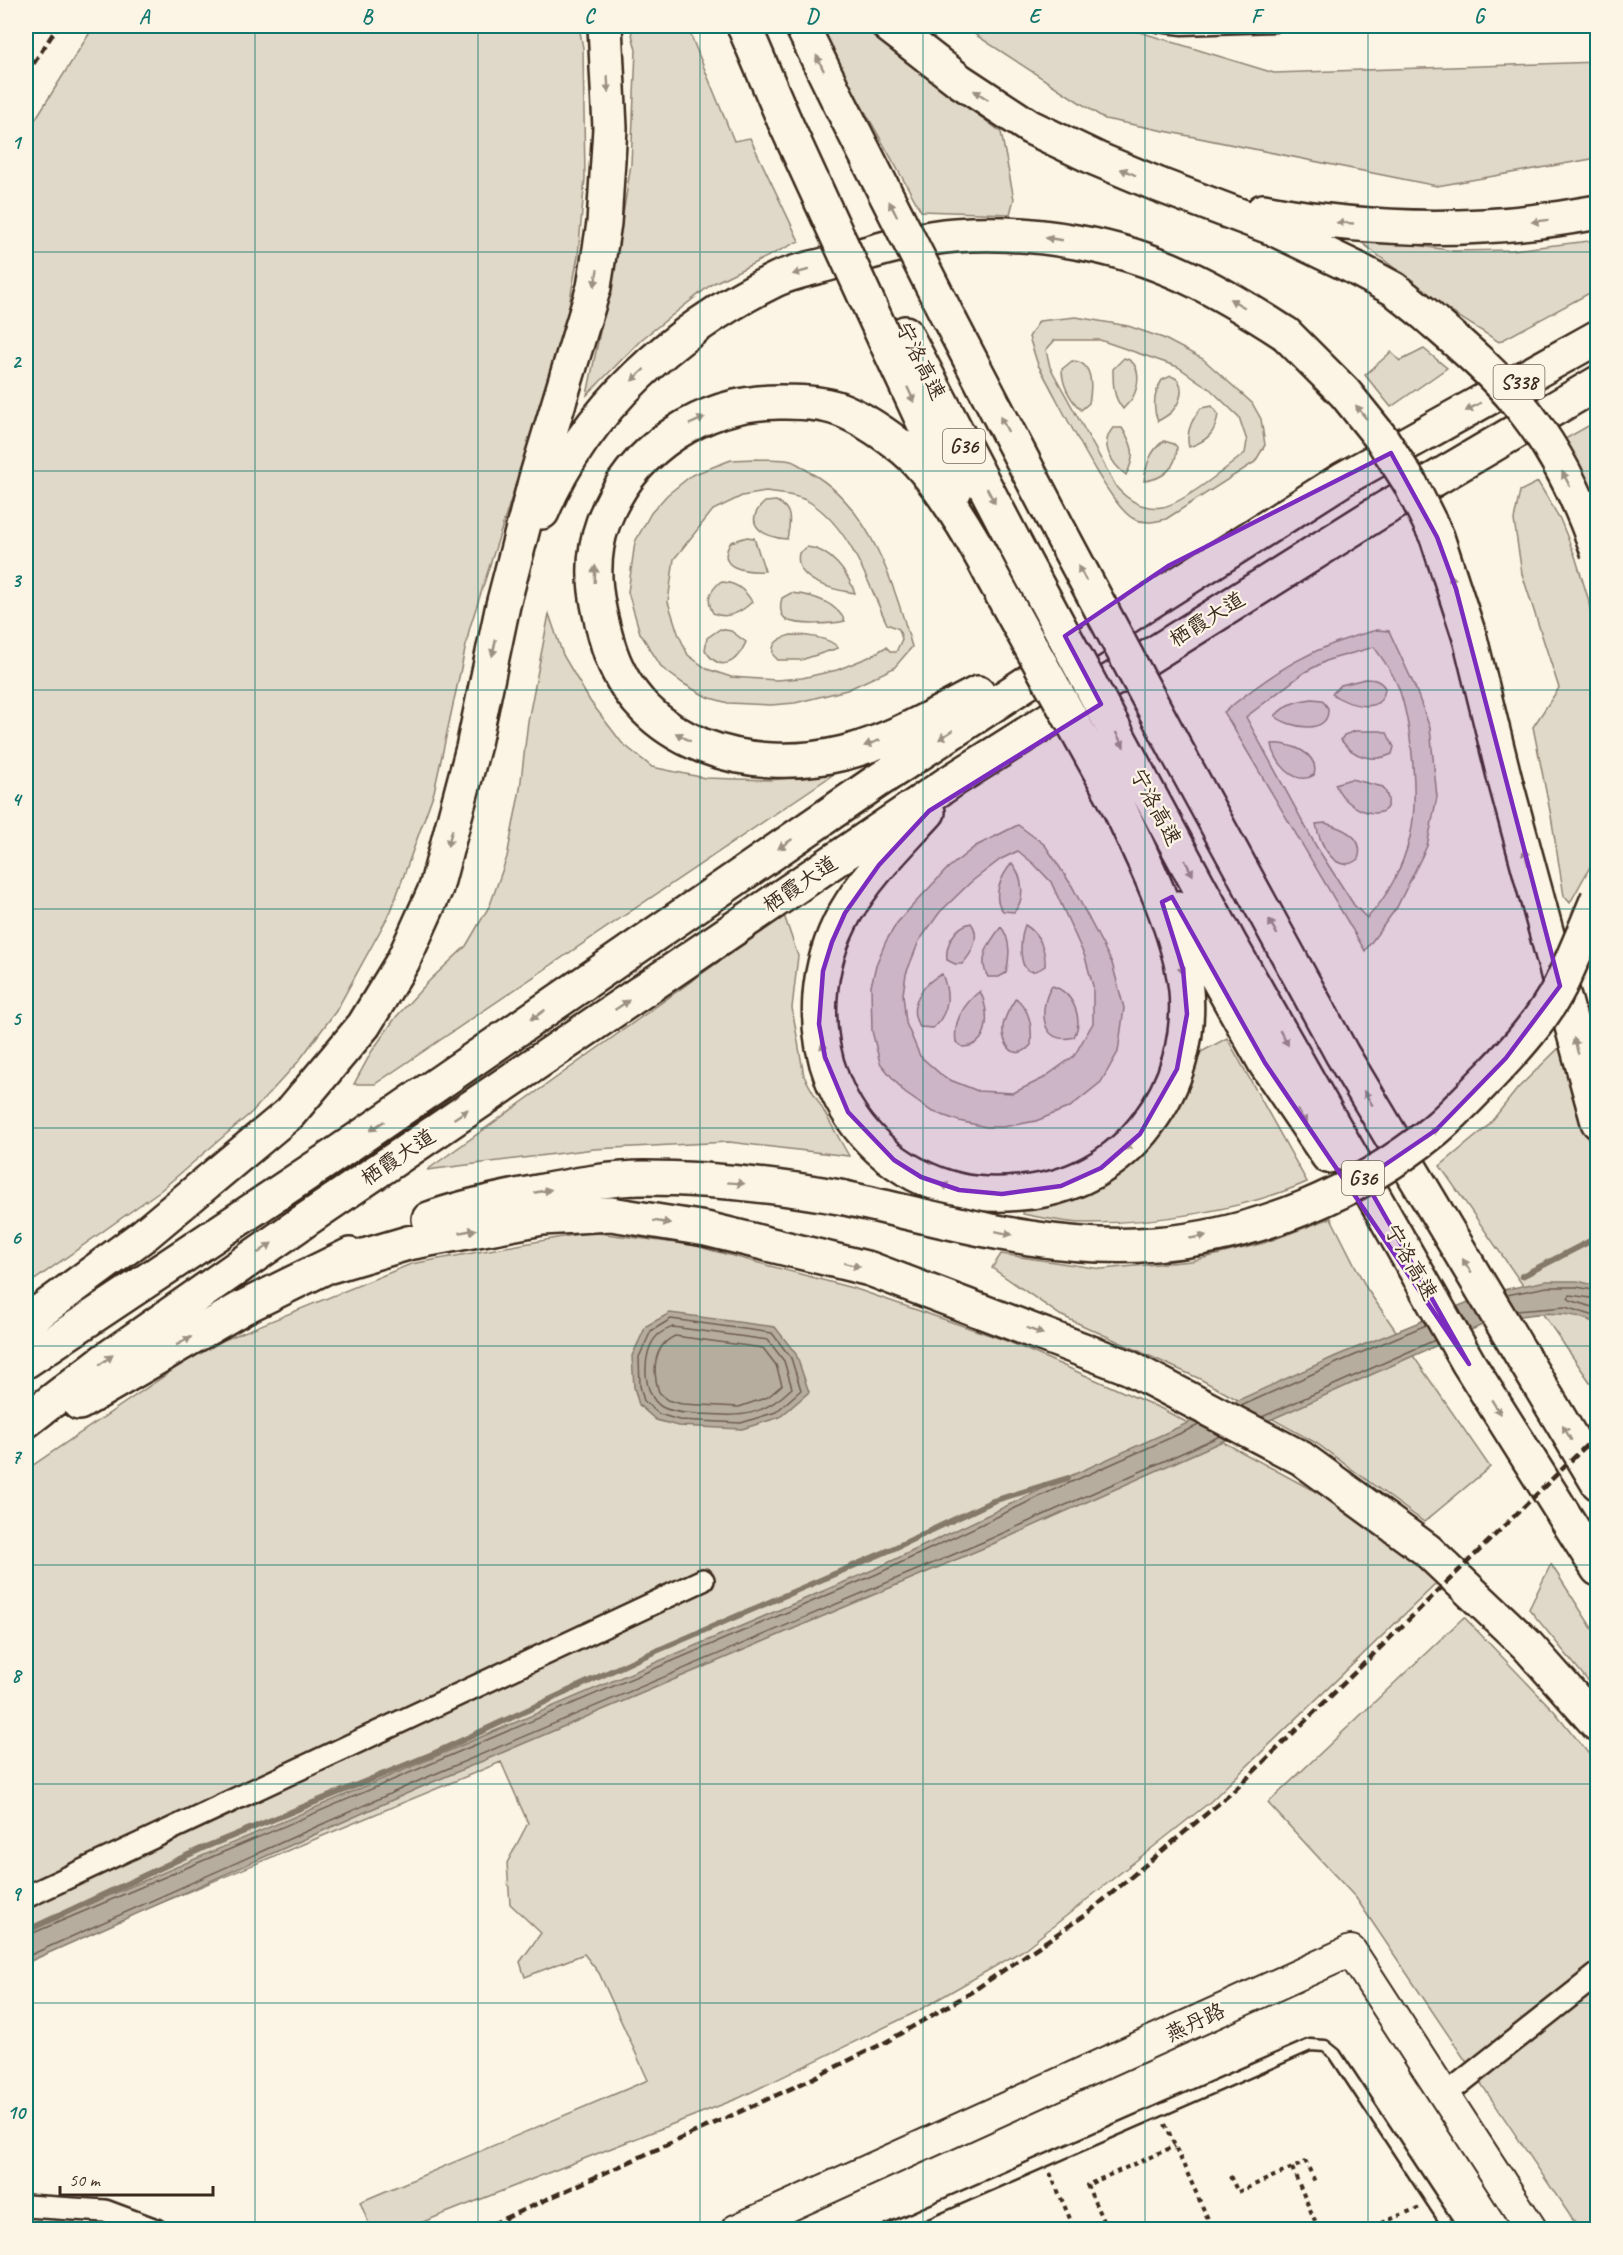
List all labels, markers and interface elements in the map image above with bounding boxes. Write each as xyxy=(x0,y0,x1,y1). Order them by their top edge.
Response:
text: A xyxy=(139,4,151,29)
text: B xyxy=(362,4,374,29)
text: C xyxy=(584,4,596,29)
text: D xyxy=(806,4,820,29)
text: E xyxy=(1029,4,1043,29)
text: F xyxy=(1251,4,1265,29)
text: G xyxy=(1474,4,1487,29)
one-way arrow xyxy=(816,54,825,71)
one-way arrow xyxy=(604,74,613,93)
one-way arrow xyxy=(973,89,989,100)
text: 1 xyxy=(12,130,23,155)
one-way arrow xyxy=(1118,167,1136,177)
one-way arrow xyxy=(889,200,898,217)
one-way arrow xyxy=(1530,216,1549,226)
one-way arrow xyxy=(1336,218,1355,228)
one-way arrow xyxy=(1044,234,1063,244)
one-way arrow xyxy=(792,268,810,277)
one-way arrow xyxy=(591,269,600,288)
one-way arrow xyxy=(1228,298,1245,308)
street label: 宁洛高速 xyxy=(890,318,952,404)
text: 2 xyxy=(12,349,23,374)
road number: S338 xyxy=(1494,365,1544,399)
one-way arrow xyxy=(630,368,645,382)
one-way arrow xyxy=(906,386,916,404)
one-way arrow xyxy=(1465,402,1482,412)
one-way arrow xyxy=(1354,404,1367,420)
one-way arrow xyxy=(688,416,705,425)
one-way arrow xyxy=(999,416,1009,433)
road number: G36 xyxy=(943,429,985,463)
one-way arrow xyxy=(1561,471,1571,488)
one-way arrow xyxy=(986,488,996,505)
one-way arrow xyxy=(590,565,599,584)
one-way arrow xyxy=(1077,565,1087,582)
text: 3 xyxy=(12,568,23,593)
one-way arrow xyxy=(1448,573,1458,591)
street label: 栖霞大道 xyxy=(1164,586,1250,652)
one-way arrow xyxy=(489,639,498,658)
one-way arrow xyxy=(938,730,955,741)
one-way arrow xyxy=(674,732,691,742)
one-way arrow xyxy=(1115,732,1125,749)
one-way arrow xyxy=(863,738,881,748)
street label: 宁洛高速 xyxy=(1125,764,1187,850)
text: 4 xyxy=(12,787,24,812)
one-way arrow xyxy=(444,829,454,847)
one-way arrow xyxy=(777,838,793,850)
one-way arrow xyxy=(1521,848,1530,866)
street label: 栖霞大道 xyxy=(758,850,842,918)
one-way arrow xyxy=(1184,860,1194,877)
one-way arrow xyxy=(1268,919,1278,936)
one-way arrow xyxy=(1177,957,1186,975)
one-way arrow xyxy=(614,999,630,1010)
text: 5 xyxy=(12,1006,23,1031)
one-way arrow xyxy=(530,1009,546,1021)
one-way arrow xyxy=(1278,1030,1289,1046)
one-way arrow xyxy=(1571,1037,1580,1055)
one-way arrow xyxy=(819,1040,828,1059)
one-way arrow xyxy=(1362,1090,1373,1106)
one-way arrow xyxy=(452,1108,468,1120)
one-way arrow xyxy=(1296,1108,1307,1125)
one-way arrow xyxy=(370,1120,386,1132)
street label: 栖霞大道 xyxy=(356,1123,440,1191)
one-way arrow xyxy=(1423,1127,1438,1139)
one-way arrow xyxy=(1123,1137,1137,1151)
road number: G36 xyxy=(1342,1161,1384,1195)
one-way arrow xyxy=(727,1178,746,1188)
one-way arrow xyxy=(940,1182,958,1191)
one-way arrow xyxy=(533,1186,552,1195)
one-way arrow xyxy=(652,1218,671,1227)
street label: 宁洛高速 xyxy=(1379,1219,1443,1305)
text: 6 xyxy=(11,1225,22,1250)
one-way arrow xyxy=(459,1226,478,1235)
one-way arrow xyxy=(995,1229,1014,1238)
one-way arrow xyxy=(1189,1232,1208,1241)
one-way arrow xyxy=(257,1242,273,1254)
one-way arrow xyxy=(1462,1257,1472,1274)
one-way arrow xyxy=(843,1260,861,1270)
one-way arrow xyxy=(1026,1327,1044,1337)
one-way arrow xyxy=(176,1335,192,1346)
one-way arrow xyxy=(97,1354,113,1366)
one-way arrow xyxy=(1491,1399,1502,1415)
one-way arrow xyxy=(1562,1425,1573,1441)
text: 7 xyxy=(12,1444,23,1469)
text: 8 xyxy=(12,1663,24,1688)
text: 9 xyxy=(12,1881,23,1906)
street label: 燕丹路 xyxy=(1161,1997,1229,2047)
text: 10 xyxy=(7,2100,27,2125)
scale bar xyxy=(60,2159,213,2197)
text: 50 m xyxy=(69,2169,102,2191)

